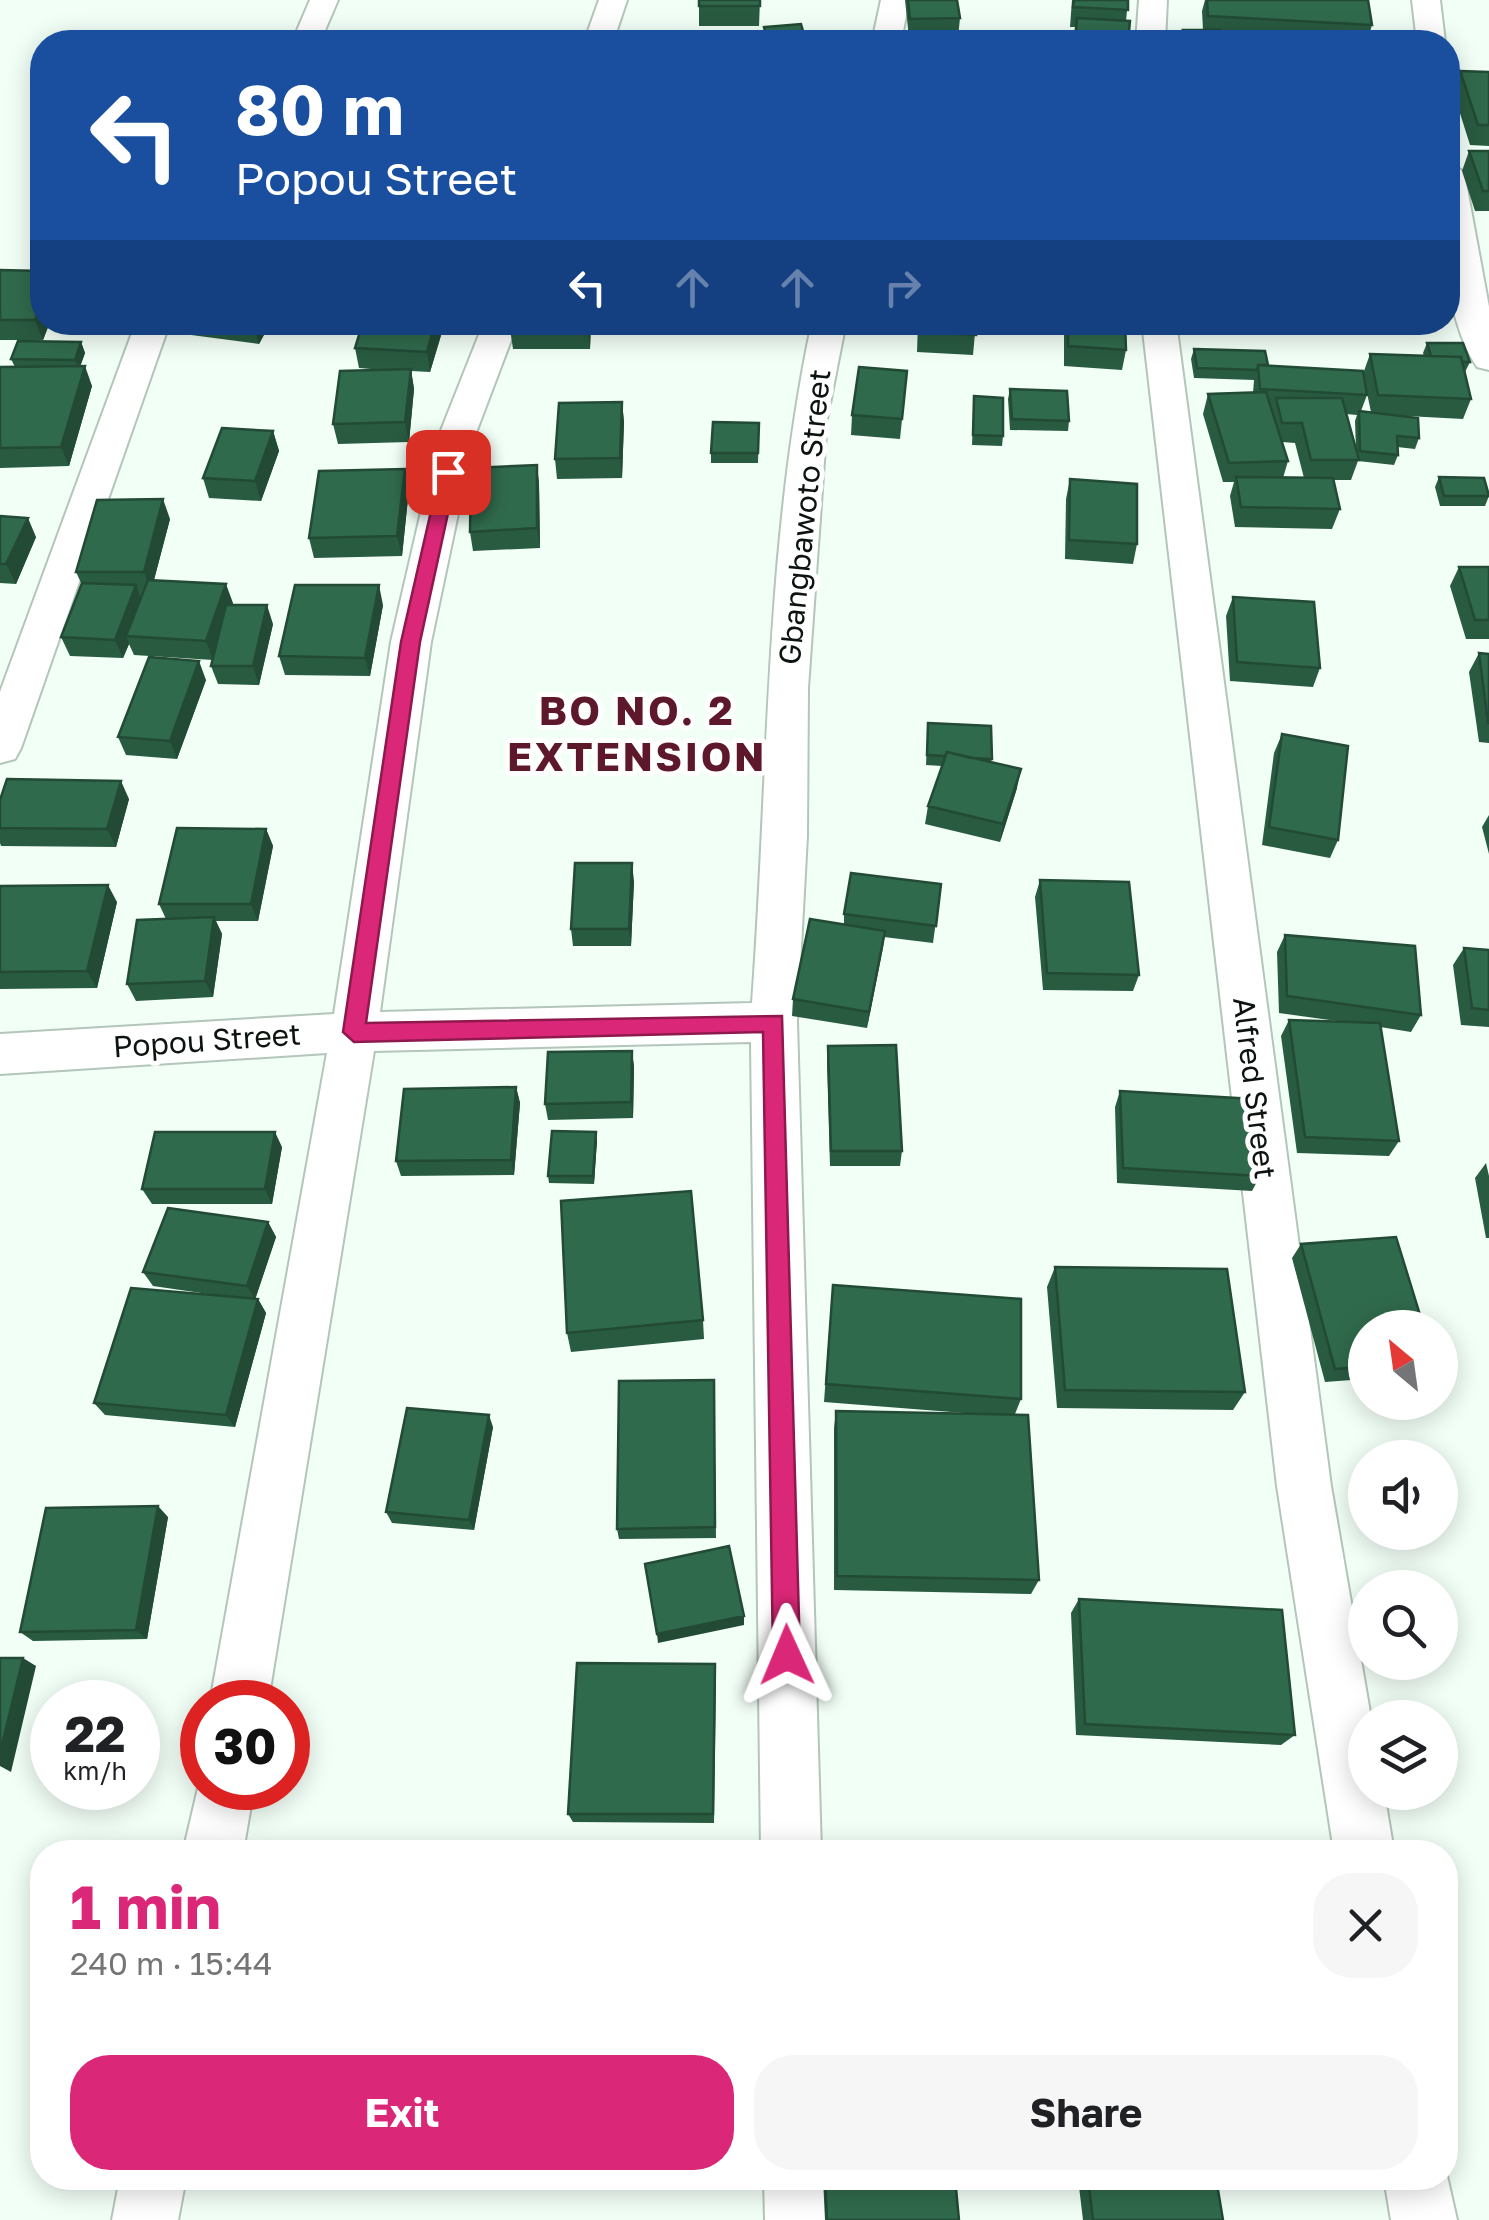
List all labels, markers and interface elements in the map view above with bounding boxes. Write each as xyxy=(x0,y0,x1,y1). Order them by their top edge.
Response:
text: 80 m xyxy=(235,66,404,150)
icon: left xyxy=(70,70,200,200)
text: Popou Street xyxy=(235,151,517,205)
icon: left xyxy=(560,260,615,315)
icon: ahead xyxy=(665,260,720,315)
icon: ahead xyxy=(770,260,825,315)
icon: right xyxy=(875,260,930,315)
street label: Gbangbawoto Street xyxy=(771,367,837,666)
pin xyxy=(406,430,491,515)
icon: arrive xyxy=(421,445,476,500)
district label: BO NO. 2 EXTENSION xyxy=(507,686,767,780)
street label: Alfred Street xyxy=(1226,995,1284,1181)
street label: Popou Street xyxy=(112,1015,302,1065)
north arrow xyxy=(1348,1310,1458,1420)
map controls xyxy=(1348,1310,1458,1810)
button: sound xyxy=(1348,1440,1458,1550)
button: search xyxy=(1348,1570,1458,1680)
position arrow xyxy=(735,1603,839,1707)
speed limit sign: 30 xyxy=(180,1680,310,1810)
button: layers xyxy=(1348,1700,1458,1810)
text: 22 xyxy=(64,1703,125,1763)
text: km/h xyxy=(63,1755,127,1786)
text: 1 min xyxy=(70,1870,221,1942)
button: close xyxy=(1313,1873,1418,1978)
text: 240 m · 15:44 xyxy=(70,1944,273,1982)
button: Exit xyxy=(70,2055,734,2170)
button: Share xyxy=(754,2055,1418,2170)

